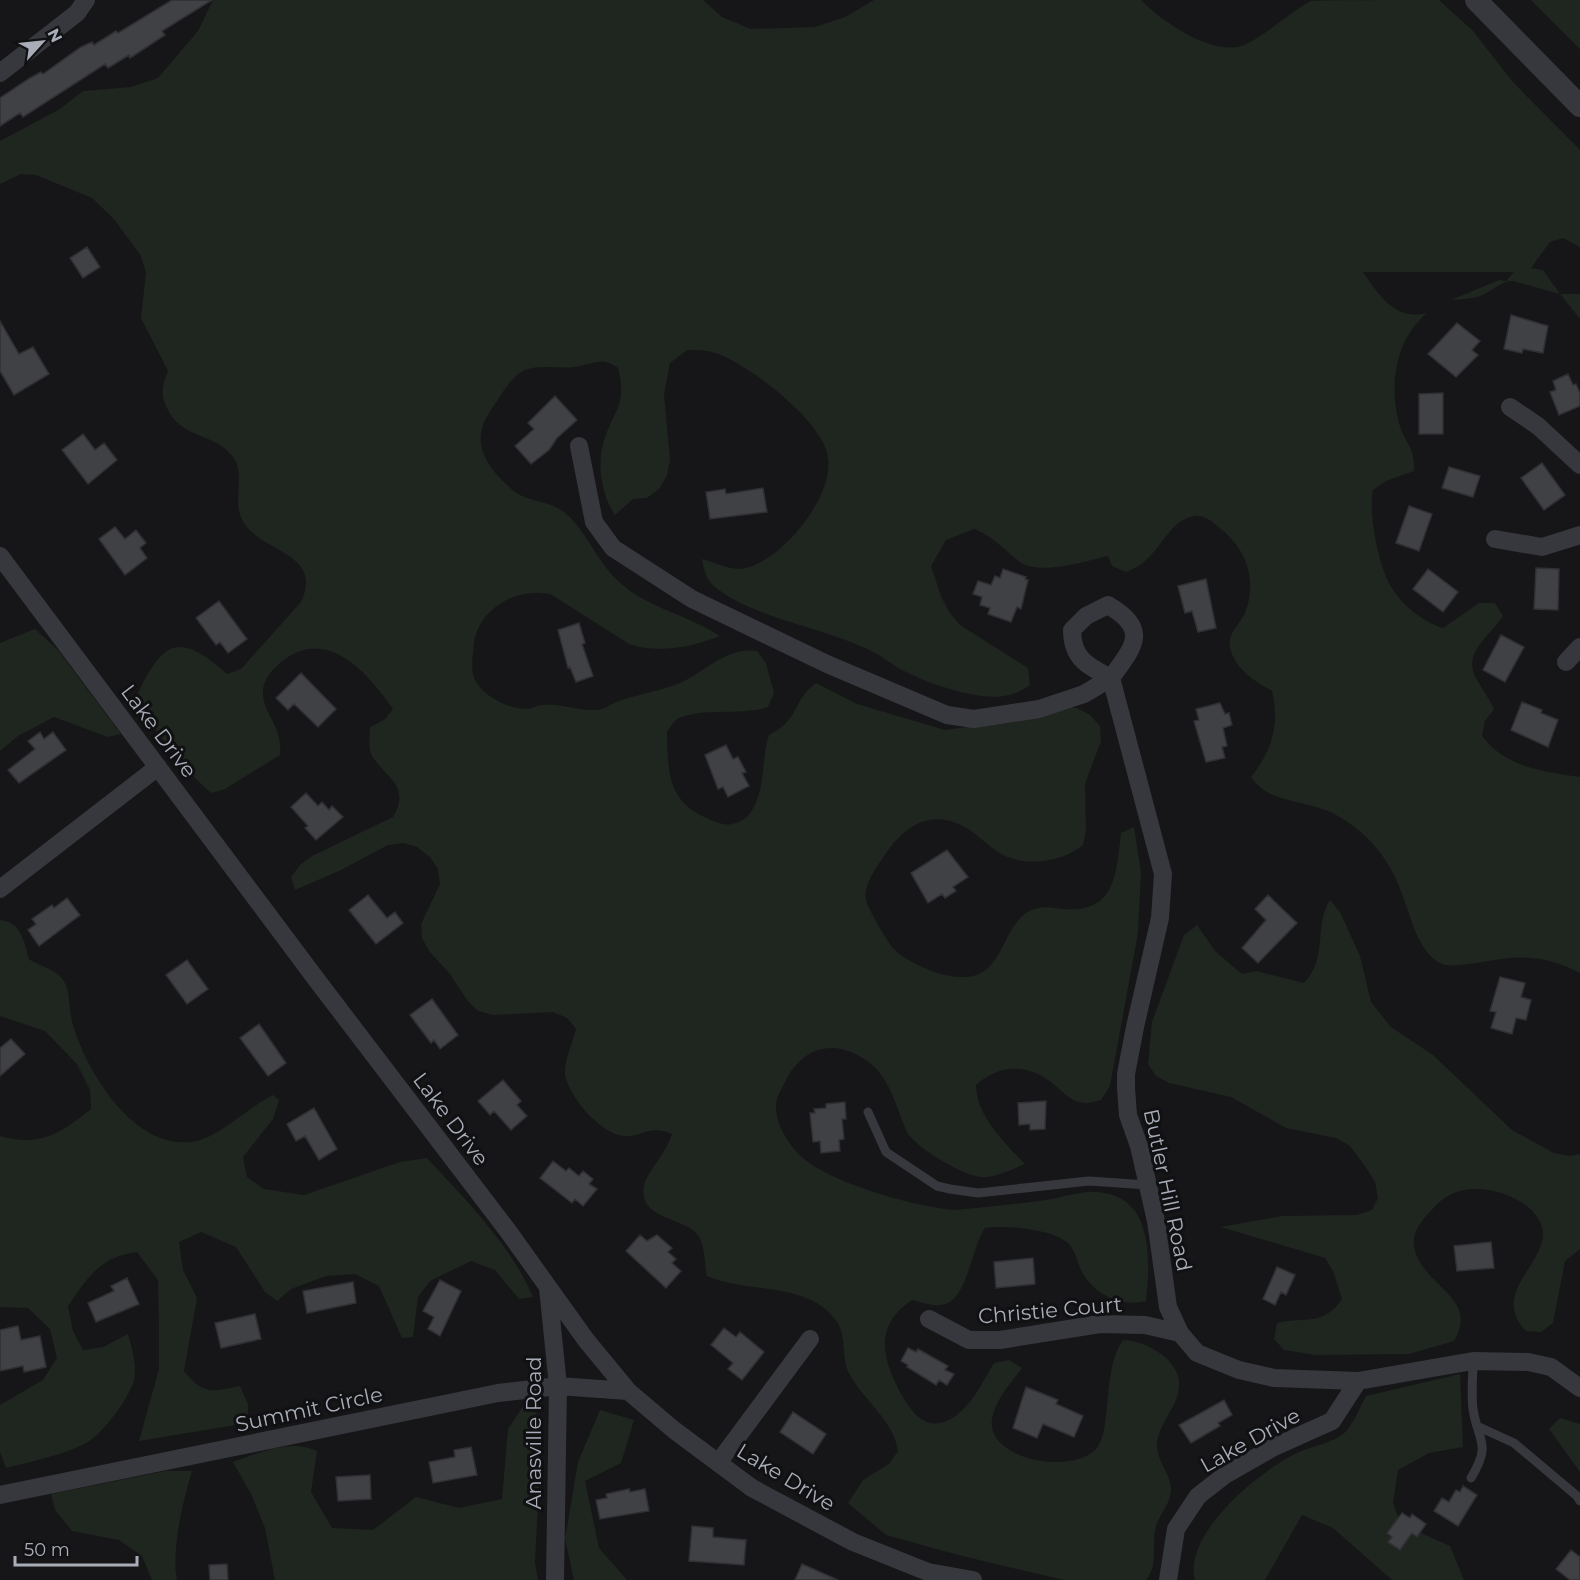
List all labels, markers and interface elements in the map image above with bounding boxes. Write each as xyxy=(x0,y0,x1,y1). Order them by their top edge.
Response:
north arrow xyxy=(12,12,72,72)
text: N xyxy=(44,25,66,45)
street label: Lake Drive xyxy=(116,680,202,782)
street label: Lake Drive xyxy=(408,1068,494,1170)
street label: Butler Hill Road xyxy=(1139,1107,1197,1273)
street label: Christie Court xyxy=(977,1291,1123,1329)
street label: Anasville Road xyxy=(521,1356,546,1510)
street label: Summit Circle xyxy=(233,1381,385,1437)
street label: Lake Drive xyxy=(1196,1402,1304,1478)
street label: Lake Drive xyxy=(732,1438,840,1516)
scale bar xyxy=(15,1529,136,1567)
text: 50 m xyxy=(24,1539,70,1561)

